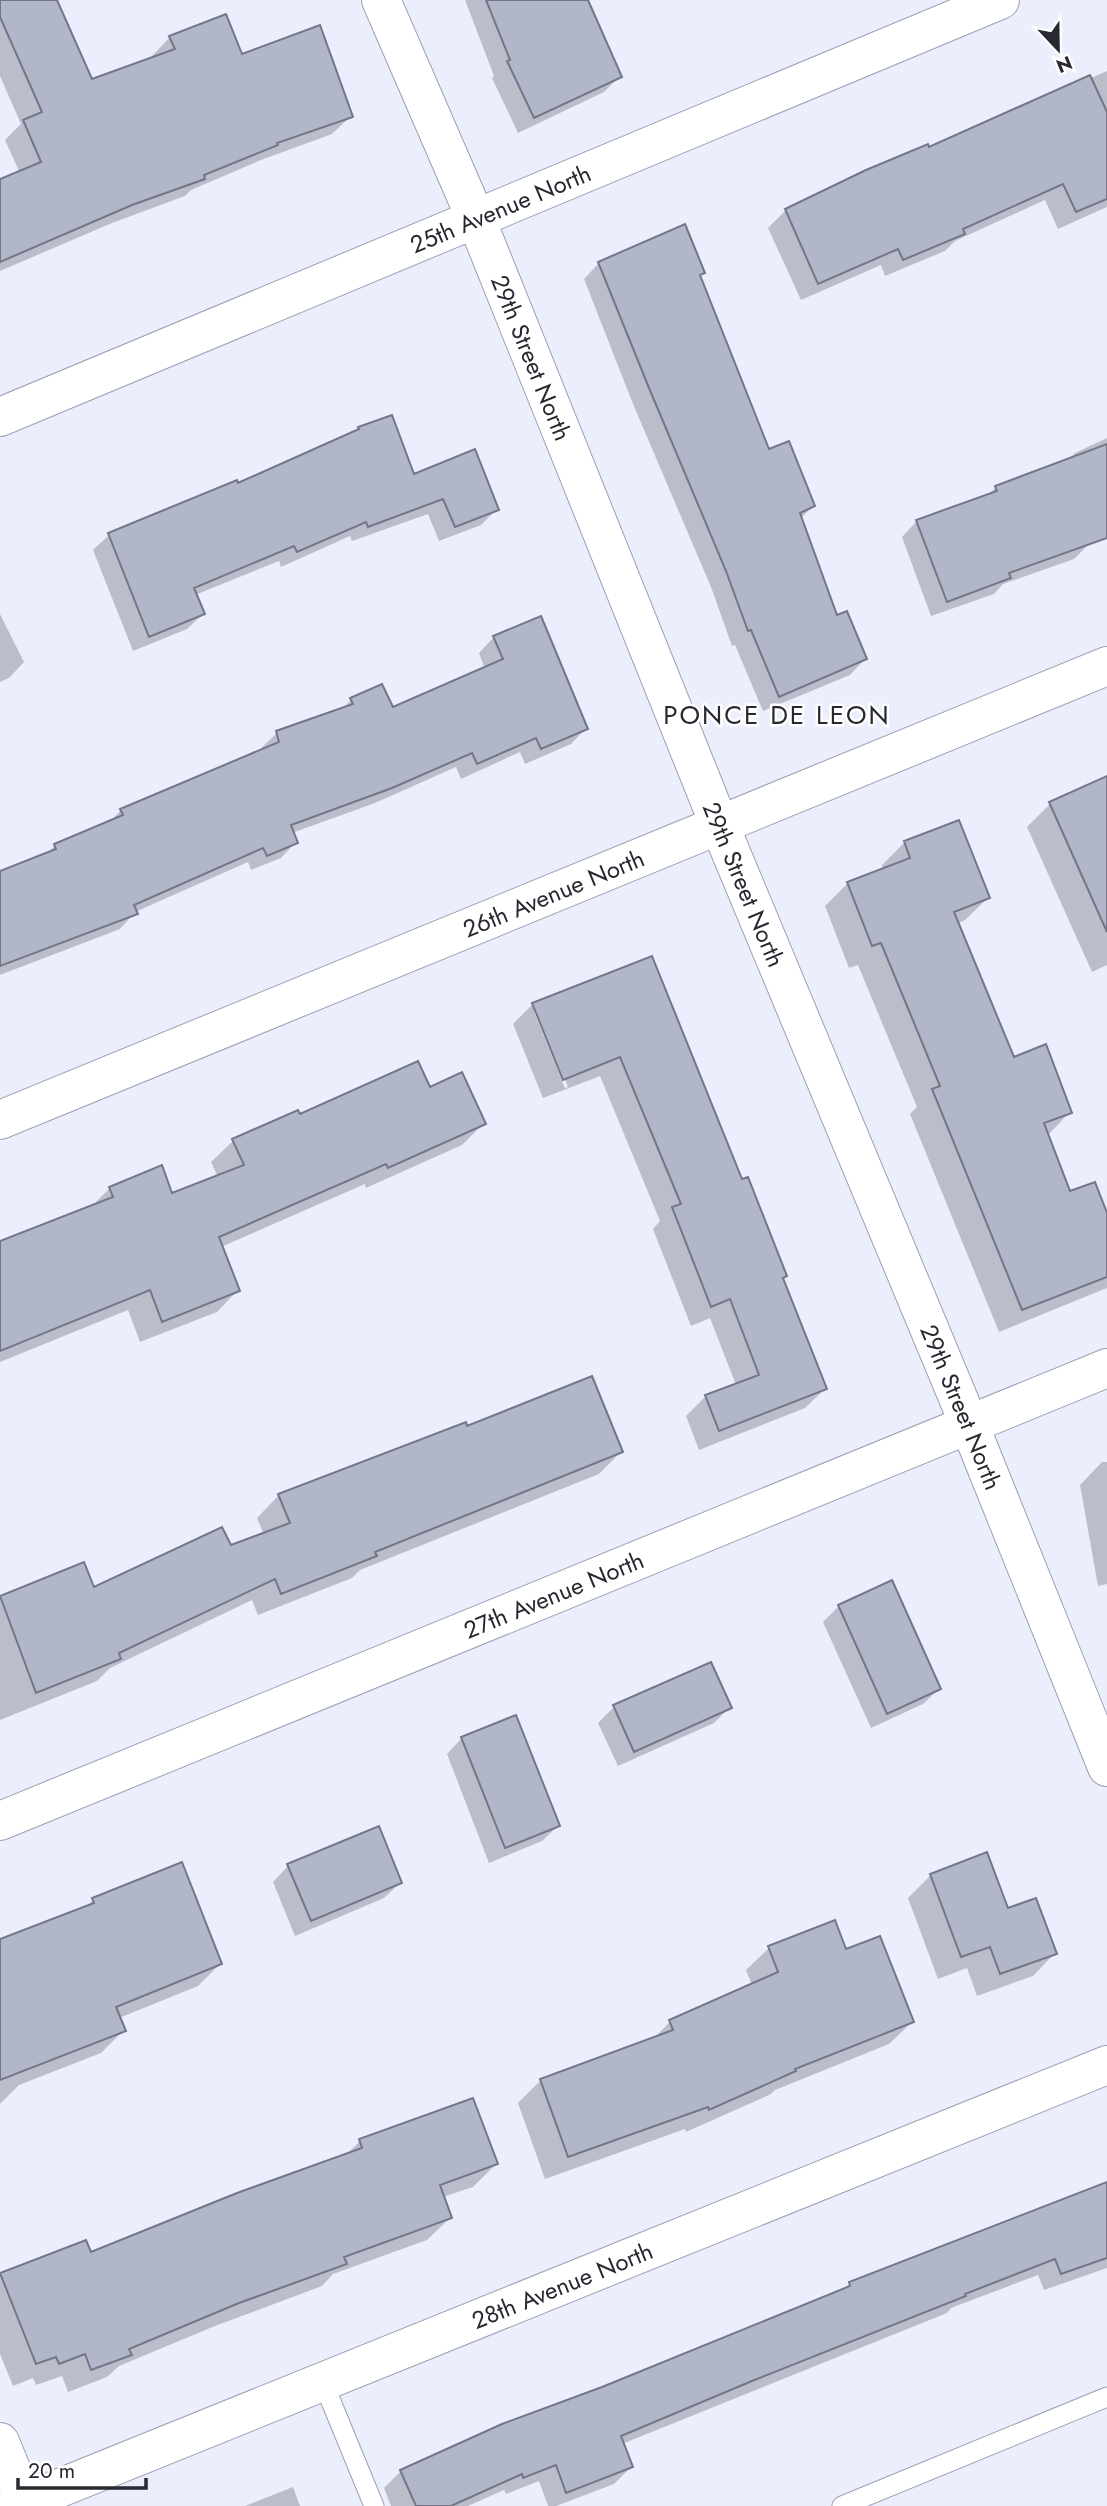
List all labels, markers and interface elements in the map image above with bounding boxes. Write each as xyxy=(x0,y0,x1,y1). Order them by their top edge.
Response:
north arrow xyxy=(1023,14,1093,84)
text: N xyxy=(1052,49,1076,80)
street label: 25th Avenue North xyxy=(404,155,596,262)
street label: 29th Street North xyxy=(483,269,581,446)
district label: PONCE DE LEON xyxy=(663,696,891,734)
street label: 29th Street North xyxy=(694,796,794,972)
street label: 26th Avenue North xyxy=(457,840,649,946)
street label: 29th Street North xyxy=(912,1319,1011,1495)
street label: 27th Avenue North xyxy=(458,1542,649,1647)
street label: 28th Avenue North xyxy=(466,2233,658,2337)
scale bar xyxy=(18,2446,145,2490)
text: 20 m xyxy=(28,2456,75,2486)

